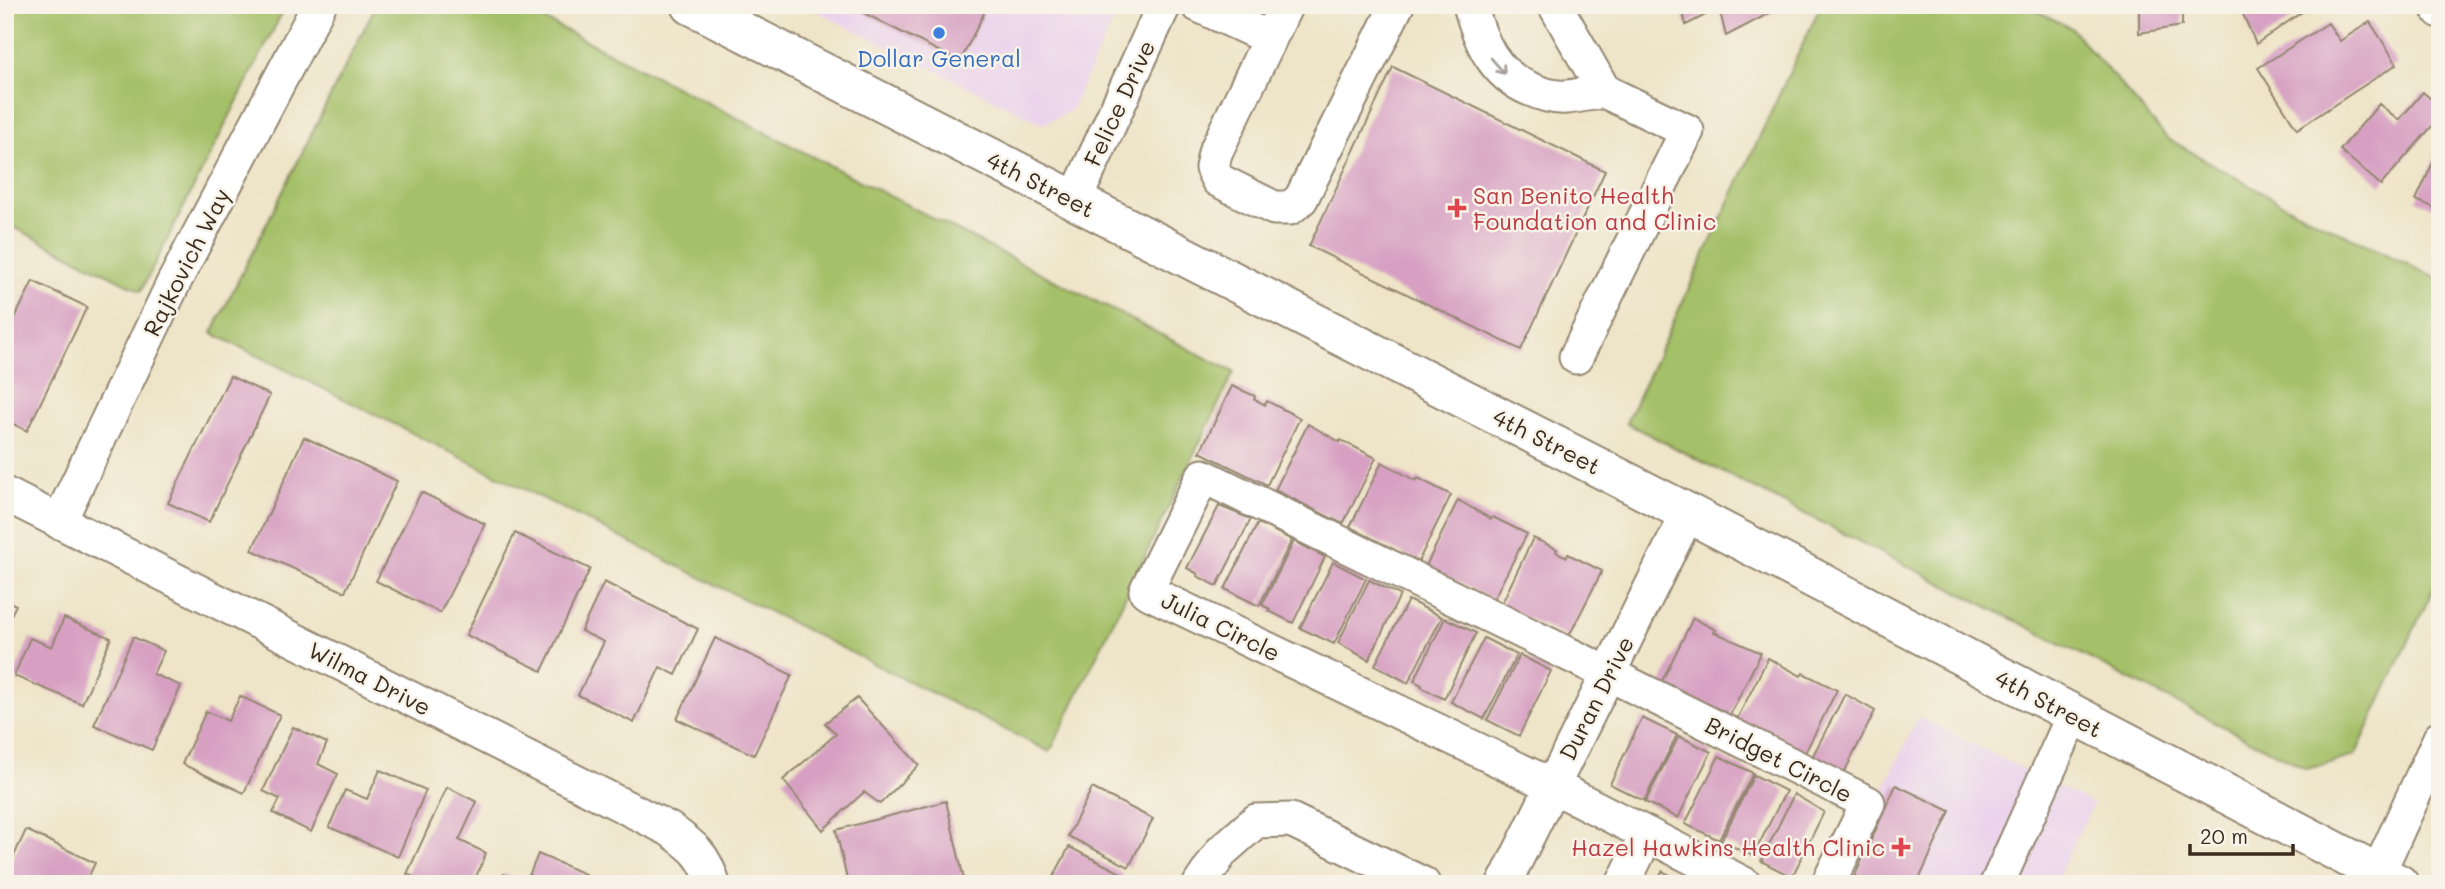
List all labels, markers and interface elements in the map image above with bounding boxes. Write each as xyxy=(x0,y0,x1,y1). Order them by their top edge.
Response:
marker: Dollar General xyxy=(931,25,947,41)
street label: Felice Drive xyxy=(1077,35,1161,171)
place label: Dollar General xyxy=(857,43,1021,73)
one-way arrow xyxy=(1490,57,1506,75)
street label: 4th Street xyxy=(982,144,1100,224)
place label: San Benito Health Foundation and Clinic xyxy=(1473,180,1716,236)
street label: Rajkovich Way xyxy=(136,183,236,341)
marker: San Benito Health Foundation and Clinic xyxy=(1447,198,1467,218)
street label: 4th Street xyxy=(1488,401,1606,481)
street label: Julia Circle xyxy=(1157,584,1285,668)
street label: Duran Drive xyxy=(1552,631,1640,765)
street label: Wilma Drive xyxy=(304,634,436,722)
street label: 4th Street xyxy=(1990,662,2108,744)
street label: Bridget Circle xyxy=(1700,709,1858,809)
scale bar xyxy=(2190,812,2293,856)
text: 20 m xyxy=(2200,822,2248,849)
place label: Hazel Hawkins Health Clinic xyxy=(1571,832,1885,862)
marker: Hazel Hawkins Health Clinic xyxy=(1891,837,1911,857)

